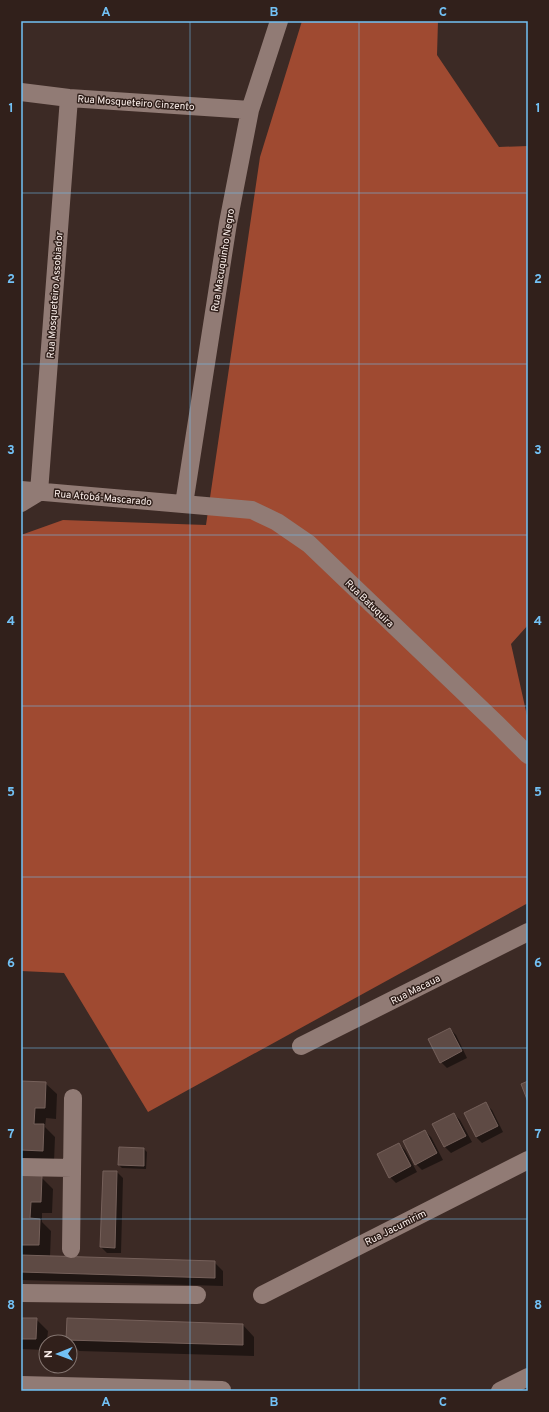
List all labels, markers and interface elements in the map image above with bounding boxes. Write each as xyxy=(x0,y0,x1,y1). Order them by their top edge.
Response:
text: A xyxy=(101,5,111,21)
text: B xyxy=(270,5,279,21)
text: C xyxy=(439,5,447,21)
street label: Rua Mosqueteiro Cinzento xyxy=(77,93,195,114)
text: 1 xyxy=(8,101,14,117)
text: 1 xyxy=(535,101,541,117)
street label: Rua Macuquinho Negro xyxy=(209,207,238,313)
street label: Rua Mosqueteiro Assobiador xyxy=(45,231,66,359)
text: 2 xyxy=(7,272,15,288)
text: 2 xyxy=(534,272,542,288)
text: 3 xyxy=(7,443,15,459)
text: 3 xyxy=(534,443,542,459)
street label: Rua Atobá-Mascarado xyxy=(53,488,153,509)
street label: Rua Batuquira xyxy=(342,577,396,631)
text: 4 xyxy=(7,614,15,630)
text: 4 xyxy=(534,614,542,630)
text: 5 xyxy=(7,785,15,801)
text: 5 xyxy=(534,785,542,801)
text: 6 xyxy=(7,956,15,972)
text: 6 xyxy=(534,956,542,972)
street label: Rua Macaua xyxy=(389,972,443,1008)
text: 7 xyxy=(8,1127,15,1143)
text: 7 xyxy=(535,1127,542,1143)
street label: Rua Jacumirim xyxy=(363,1207,429,1249)
text: 8 xyxy=(7,1298,15,1314)
text: 8 xyxy=(534,1298,542,1314)
north arrow xyxy=(38,1334,78,1374)
text: N xyxy=(42,1350,56,1358)
text: A xyxy=(101,1395,111,1411)
text: B xyxy=(270,1395,279,1411)
text: C xyxy=(439,1395,447,1411)

